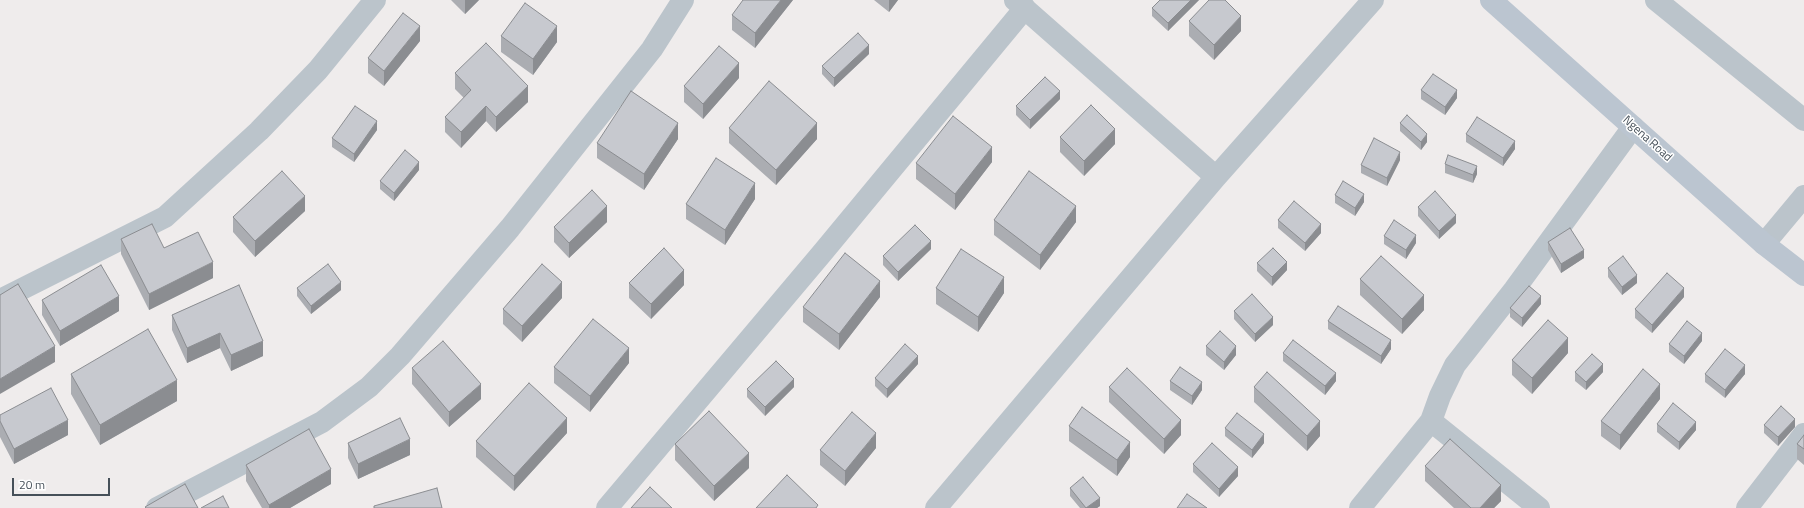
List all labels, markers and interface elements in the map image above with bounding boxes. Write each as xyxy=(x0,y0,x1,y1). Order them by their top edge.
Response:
street label: Ngena Road xyxy=(1619,113,1675,165)
scale bar xyxy=(14,470,112,496)
text: 20 m xyxy=(19,475,45,494)

